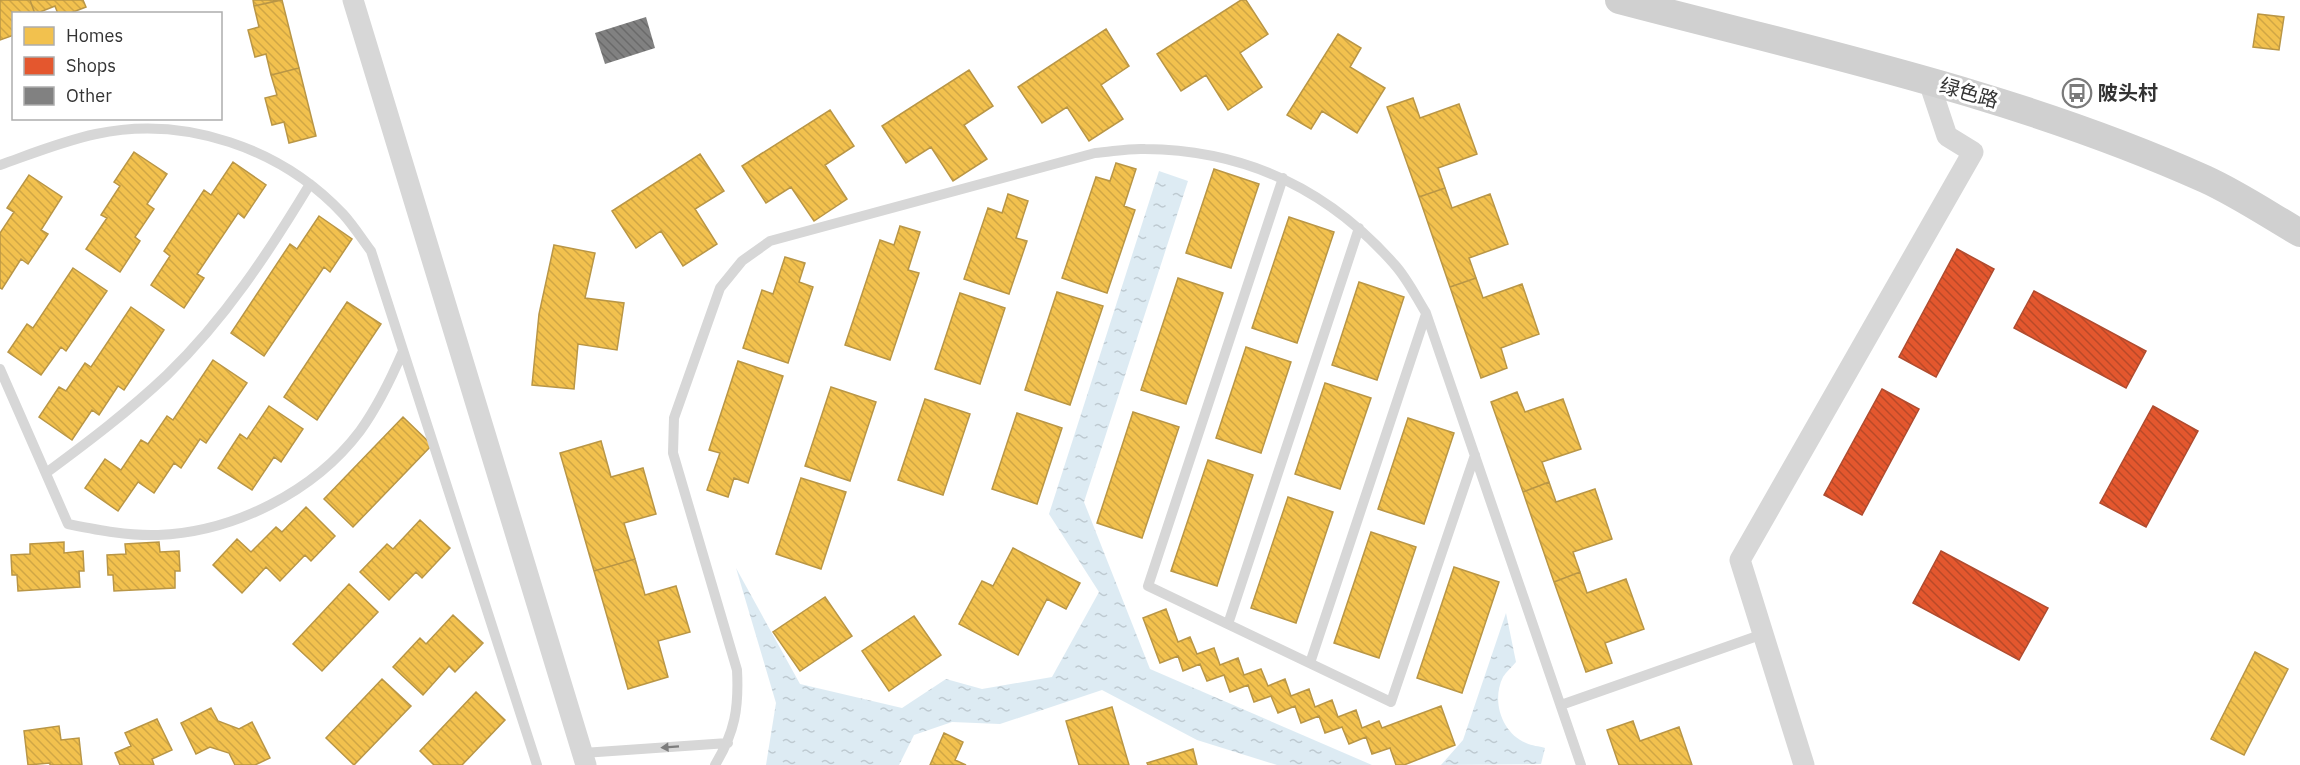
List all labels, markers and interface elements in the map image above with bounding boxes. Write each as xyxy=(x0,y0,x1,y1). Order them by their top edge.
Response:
legend xyxy=(12,12,222,120)
text: Homes xyxy=(66,24,123,47)
text: Shops xyxy=(66,54,116,77)
street label: 绿色路 xyxy=(1937,71,2002,114)
bus stop icon: 陂头村 xyxy=(2061,77,2093,109)
place label: 陂头村 xyxy=(2098,79,2158,106)
text: Other xyxy=(66,84,112,107)
one-way arrow xyxy=(661,742,680,752)

